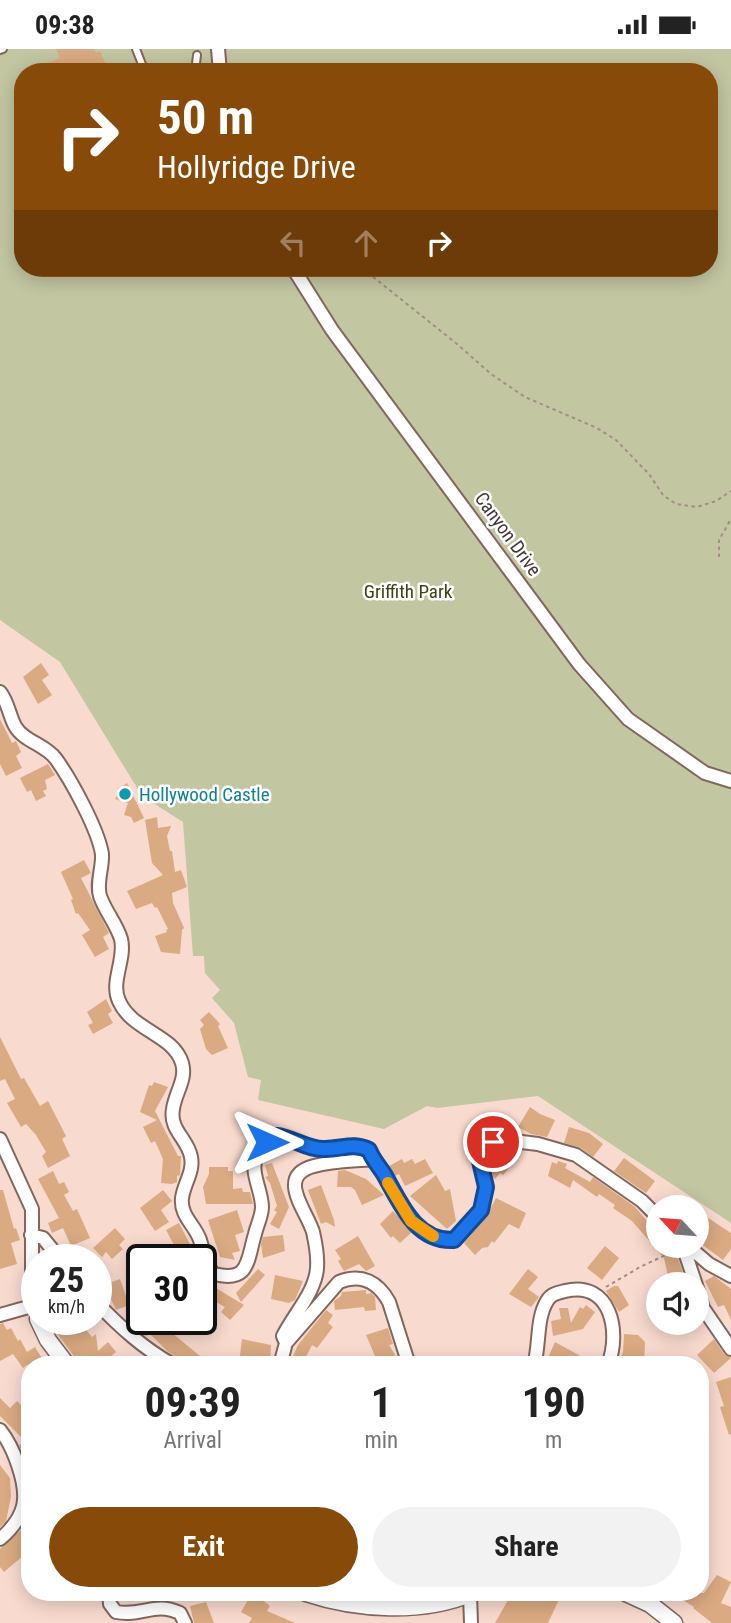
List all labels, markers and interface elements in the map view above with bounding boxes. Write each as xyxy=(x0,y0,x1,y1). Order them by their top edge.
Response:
text: 09:38 xyxy=(35,10,95,40)
text: 50 m xyxy=(157,89,254,146)
icon: right xyxy=(42,91,133,182)
text: Hollyridge Drive xyxy=(157,148,356,186)
icon: left xyxy=(274,224,312,262)
icon: ahead xyxy=(347,224,385,262)
icon: right xyxy=(420,224,458,262)
street label: Canyon Drive xyxy=(470,488,546,580)
park label: Griffith Park xyxy=(364,580,453,603)
place label: Hollywood Castle xyxy=(139,783,270,806)
marker: Hollywood Castle xyxy=(117,786,133,802)
position arrow xyxy=(230,1105,304,1179)
pin xyxy=(463,1112,523,1172)
icon: arrive xyxy=(474,1123,512,1161)
north arrow xyxy=(646,1195,709,1258)
map controls xyxy=(646,1195,709,1335)
speed limit sign: 30 xyxy=(126,1244,217,1335)
text: 25 xyxy=(49,1260,84,1301)
button: sound xyxy=(646,1272,709,1335)
text: km/h xyxy=(48,1296,85,1317)
text: 09:39 xyxy=(145,1378,241,1427)
text: 1 xyxy=(371,1378,392,1427)
text: 190 xyxy=(522,1378,585,1427)
text: Arrival xyxy=(163,1427,222,1454)
text: min xyxy=(364,1427,398,1454)
text: m xyxy=(545,1427,562,1454)
button: Exit xyxy=(49,1507,358,1587)
button: Share xyxy=(372,1507,681,1587)

